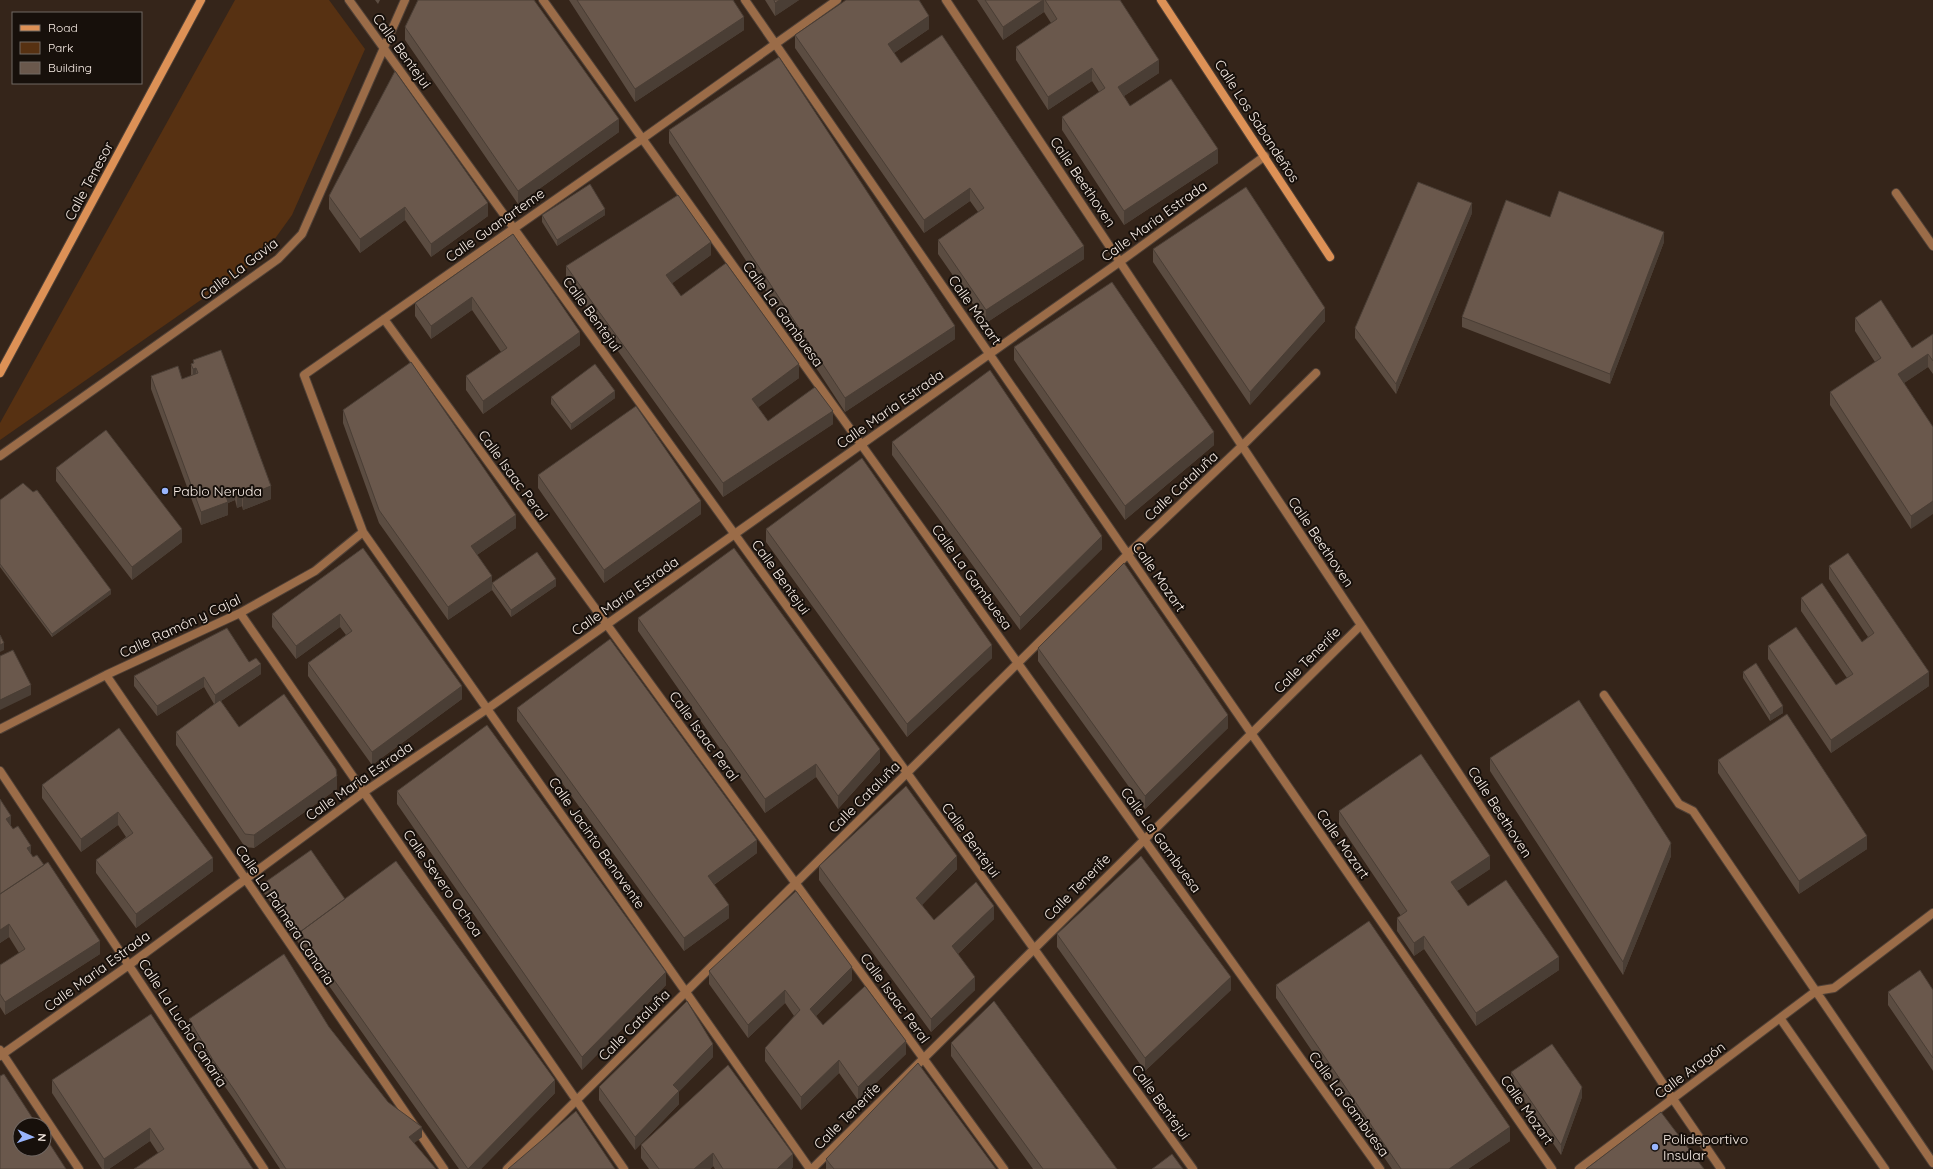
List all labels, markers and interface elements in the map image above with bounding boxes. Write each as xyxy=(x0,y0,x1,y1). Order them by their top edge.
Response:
street label: Calle Bentejui xyxy=(369,10,435,92)
legend xyxy=(12,12,142,84)
text: Road xyxy=(48,20,78,35)
text: Park xyxy=(48,40,73,55)
street label: Calle Los Sabandeños xyxy=(1211,56,1303,186)
text: Building xyxy=(48,60,92,75)
street label: Calle Beethoven xyxy=(1046,133,1120,231)
street label: Calle Tenesor xyxy=(61,138,118,224)
street label: Calle Maria Estrada xyxy=(1098,177,1210,265)
street label: Calle Guanarteme xyxy=(442,184,548,266)
street label: Calle La Gavia xyxy=(197,234,281,304)
street label: Calle La Gambuesa xyxy=(739,258,827,370)
street label: Calle Mozart xyxy=(944,272,1006,348)
street label: Calle Bentejui xyxy=(559,273,625,355)
street label: Calle Maria Estrada xyxy=(833,365,947,453)
street label: Calle Isaac Peral xyxy=(474,426,552,524)
street label: Calle Cataluña xyxy=(1140,447,1222,525)
place label: Pablo Neruda xyxy=(173,482,262,500)
marker: Pablo Neruda xyxy=(160,486,170,496)
street label: Calle Beethoven xyxy=(1284,493,1358,591)
street label: Calle La Gambuesa xyxy=(928,521,1016,633)
street label: Calle Bentejui xyxy=(748,536,814,618)
street label: Calle Mozart xyxy=(1128,539,1190,615)
street label: Calle Maria Estrada xyxy=(568,552,682,640)
street label: Calle Ramón y Cajal xyxy=(117,590,243,662)
street label: Calle Tenerife xyxy=(1270,623,1344,697)
street label: Calle Isaac Peral xyxy=(665,687,743,785)
street label: Calle Maria Estrada xyxy=(302,737,416,825)
street label: Calle Cataluña xyxy=(824,757,904,837)
street label: Calle Beethoven xyxy=(1464,763,1536,861)
street label: Calle Jacinto Benavente xyxy=(545,774,649,912)
street label: Calle La Gambuesa xyxy=(1117,784,1205,896)
street label: Calle Bentejui xyxy=(938,799,1004,881)
street label: Calle Mozart xyxy=(1312,806,1374,882)
street label: Calle Severo Ochoa xyxy=(399,826,487,940)
street label: Calle La Palmera Canaria xyxy=(231,842,339,988)
street label: Calle Tenerife xyxy=(1040,850,1114,924)
street label: Calle Maria Estrada xyxy=(41,927,153,1015)
street label: Calle Isaac Peral xyxy=(856,949,934,1047)
street label: Calle La Lucha Canaria xyxy=(135,955,231,1091)
street label: Calle Cataluña xyxy=(594,985,674,1065)
street label: Calle Aragón xyxy=(1651,1038,1729,1102)
street label: Calle La Gambuesa xyxy=(1305,1048,1393,1160)
street label: Calle Bentejui xyxy=(1128,1061,1194,1143)
street label: Calle Mozart xyxy=(1496,1072,1558,1148)
street label: Calle Tenerife xyxy=(810,1079,884,1153)
north arrow xyxy=(12,1117,52,1157)
place label: Polideportivo Insular xyxy=(1663,1130,1748,1164)
text: N xyxy=(35,1133,49,1142)
marker: Polideportivo Insular xyxy=(1650,1142,1660,1152)

